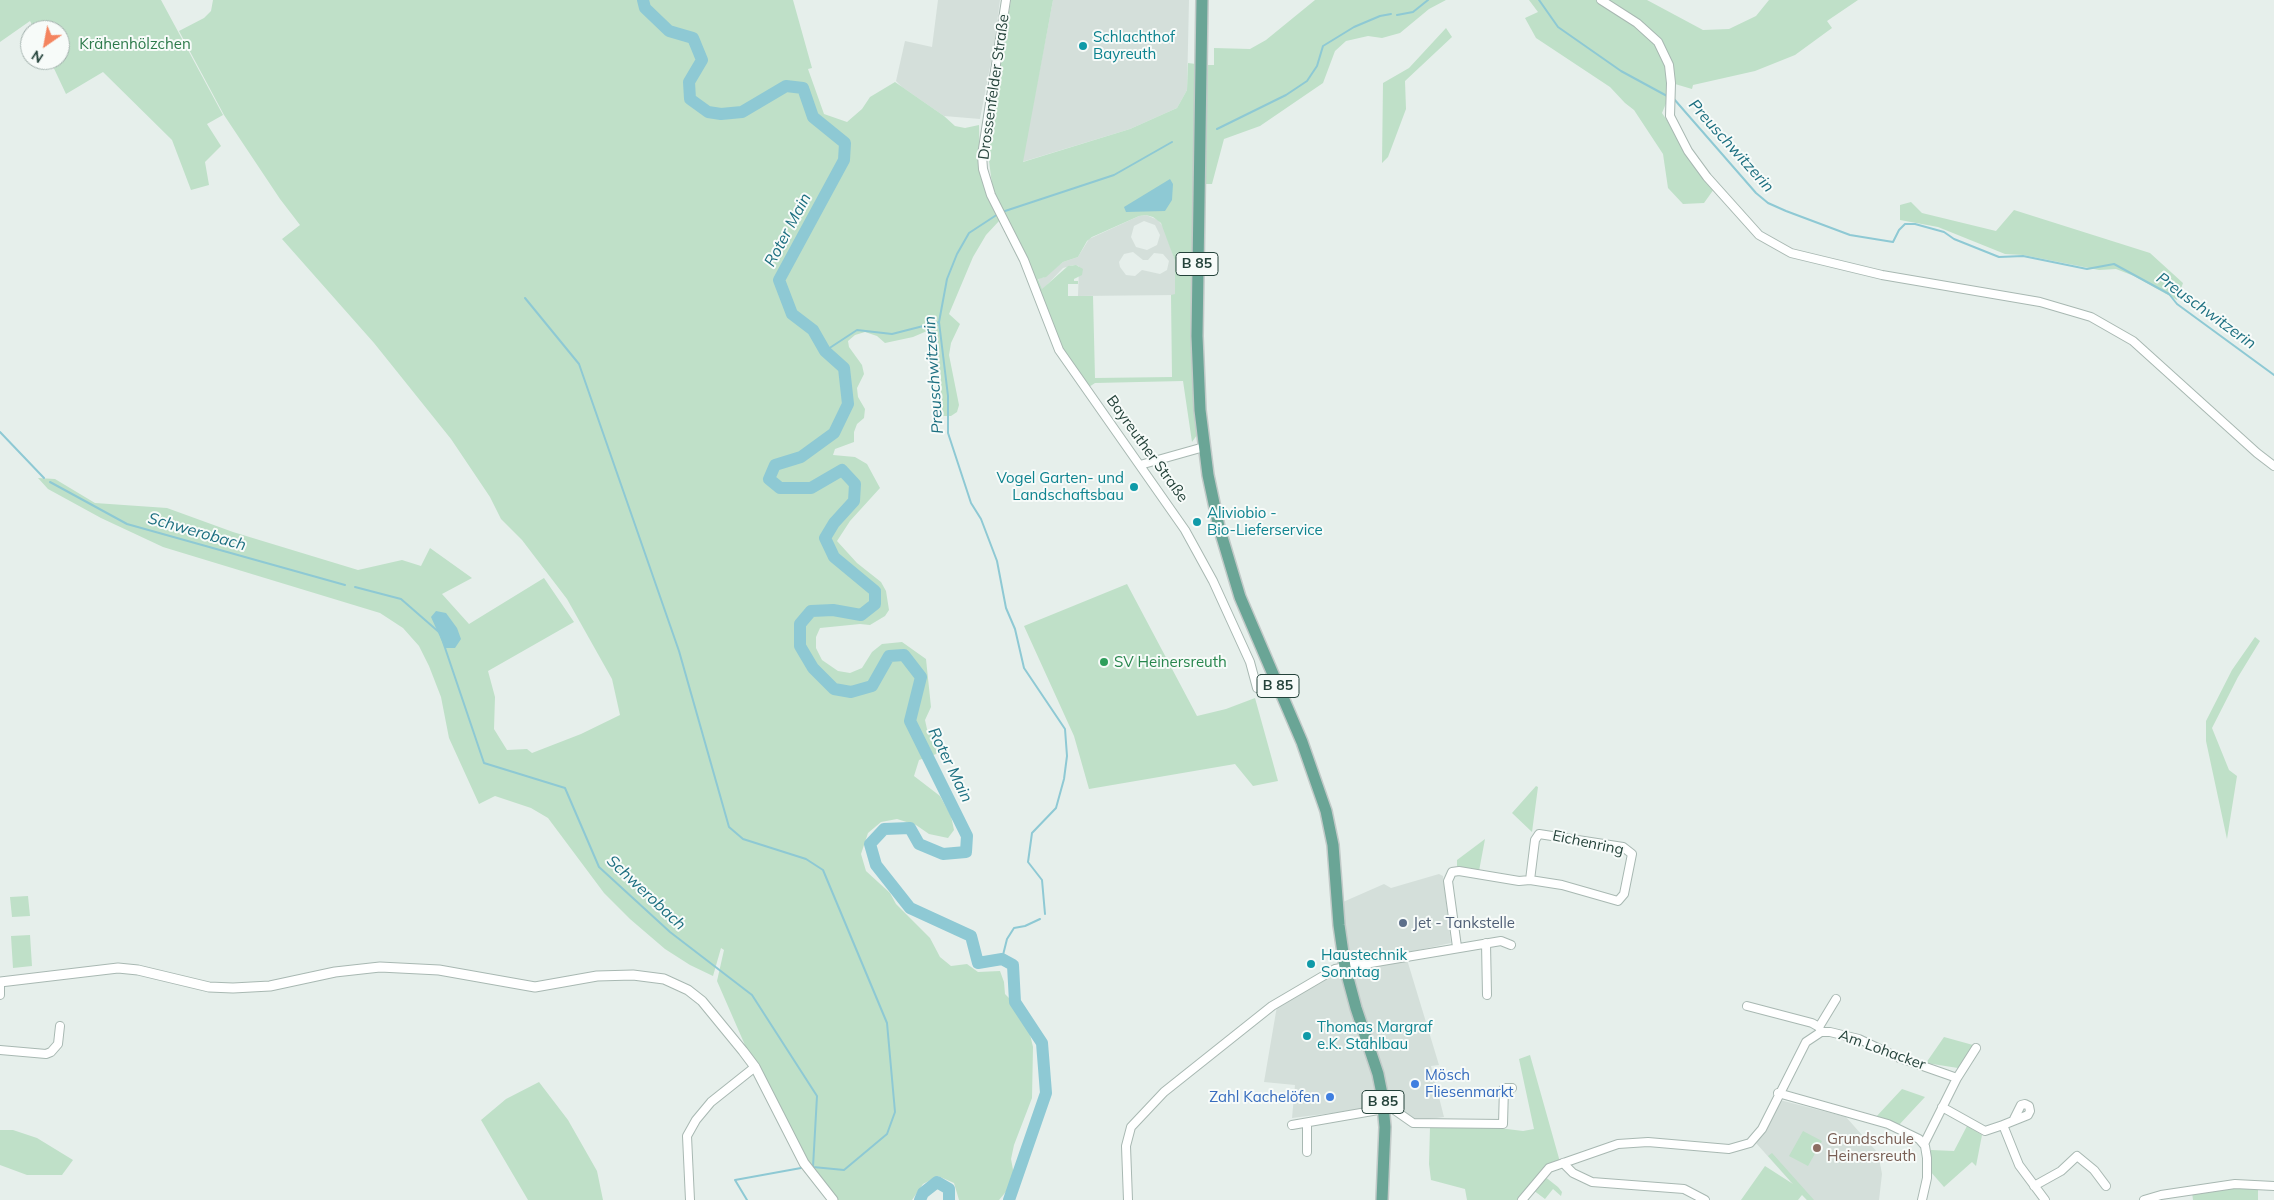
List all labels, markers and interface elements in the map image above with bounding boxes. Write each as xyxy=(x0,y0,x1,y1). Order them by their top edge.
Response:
street label: Drossenfelder Straße xyxy=(975,13,1013,161)
north arrow xyxy=(20,20,70,70)
place label: Schlachthof Bayreuth xyxy=(1093,28,1175,63)
park label: Krähenhölzchen xyxy=(79,35,191,53)
marker: Schlachthof Bayreuth xyxy=(1077,40,1089,52)
text: N xyxy=(28,46,47,67)
water label: Preuschwitzerin xyxy=(1684,96,1778,196)
water label: Roter Main xyxy=(761,190,815,270)
road number: B 85 xyxy=(1176,252,1218,276)
water label: Preuschwitzerin xyxy=(2153,268,2259,354)
water label: Preuschwitzerin xyxy=(920,315,948,435)
street label: Bayreuther Straße xyxy=(1102,392,1192,506)
place label: Vogel Garten- und Landschaftsbau xyxy=(996,469,1124,504)
marker: Vogel Garten- und Landschaftsbau xyxy=(1128,481,1140,493)
place label: Aliviobio - Bio-Lieferservice xyxy=(1207,504,1323,539)
water label: Schwerobach xyxy=(146,509,248,555)
marker: Aliviobio - Bio-Lieferservice xyxy=(1191,516,1203,528)
place label: SV Heinersreuth xyxy=(1114,653,1227,671)
marker: SV Heinersreuth xyxy=(1098,656,1110,668)
road number: B 85 xyxy=(1257,674,1299,698)
water label: Roter Main xyxy=(924,725,976,805)
street label: Eichenring xyxy=(1551,827,1625,859)
water label: Schwerobach xyxy=(603,852,689,934)
place label: Jet - Tankstelle xyxy=(1413,914,1515,932)
marker: Jet - Tankstelle xyxy=(1397,917,1409,929)
place label: Haustechnik Sonntag xyxy=(1321,946,1407,981)
marker: Haustechnik Sonntag xyxy=(1305,958,1317,970)
place label: Thomas Margraf e.K. Stahlbau xyxy=(1317,1018,1433,1053)
street label: Am Lohacker xyxy=(1836,1026,1928,1074)
marker: Thomas Margraf e.K. Stahlbau xyxy=(1301,1030,1313,1042)
place label: Mösch Fliesenmarkt xyxy=(1425,1066,1514,1101)
marker: Mösch Fliesenmarkt xyxy=(1409,1078,1421,1090)
place label: Zahl Kachelöfen xyxy=(1209,1088,1320,1106)
road number: B 85 xyxy=(1362,1090,1404,1114)
marker: Zahl Kachelöfen xyxy=(1324,1091,1336,1103)
place label: Grundschule Heinersreuth xyxy=(1827,1130,1916,1165)
marker: Grundschule Heinersreuth xyxy=(1811,1142,1823,1154)

